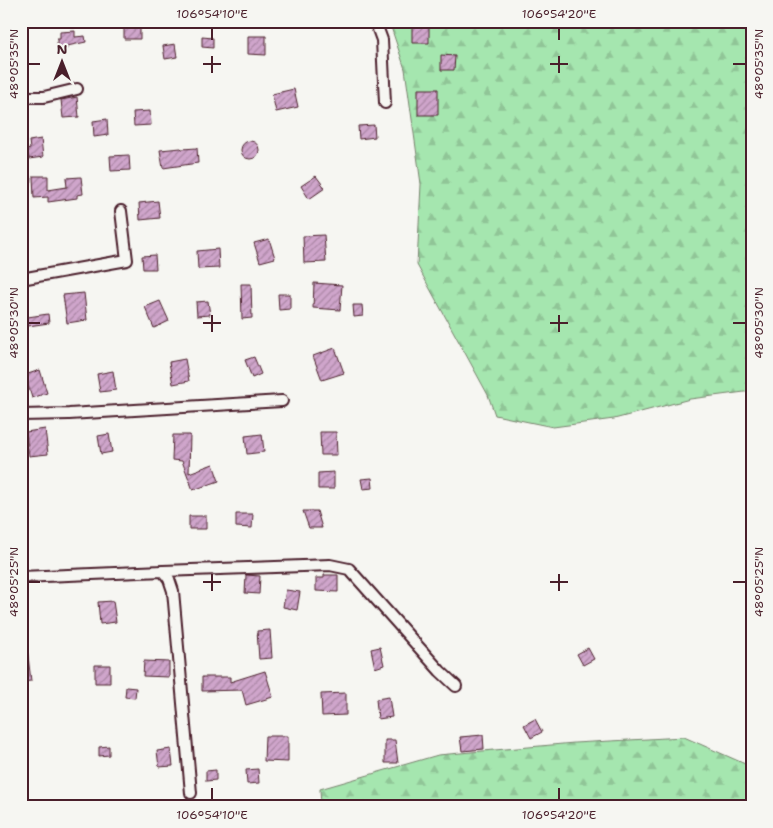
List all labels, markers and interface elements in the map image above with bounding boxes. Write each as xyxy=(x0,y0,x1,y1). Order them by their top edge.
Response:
text: 106°54'10"E xyxy=(176,6,248,22)
text: 106°54'20"E xyxy=(522,6,596,22)
text: 48°05'35"N xyxy=(6,29,22,99)
text: 48°05'35"N xyxy=(751,29,767,99)
north arrow xyxy=(38,38,88,88)
text: N xyxy=(56,40,68,58)
text: 48°05'30"N xyxy=(6,287,22,359)
text: 48°05'30"N xyxy=(751,287,767,359)
text: 48°05'25"N xyxy=(6,547,22,617)
text: 48°05'25"N xyxy=(751,547,767,617)
text: 106°54'10"E xyxy=(176,807,248,823)
text: 106°54'20"E xyxy=(522,807,596,823)

